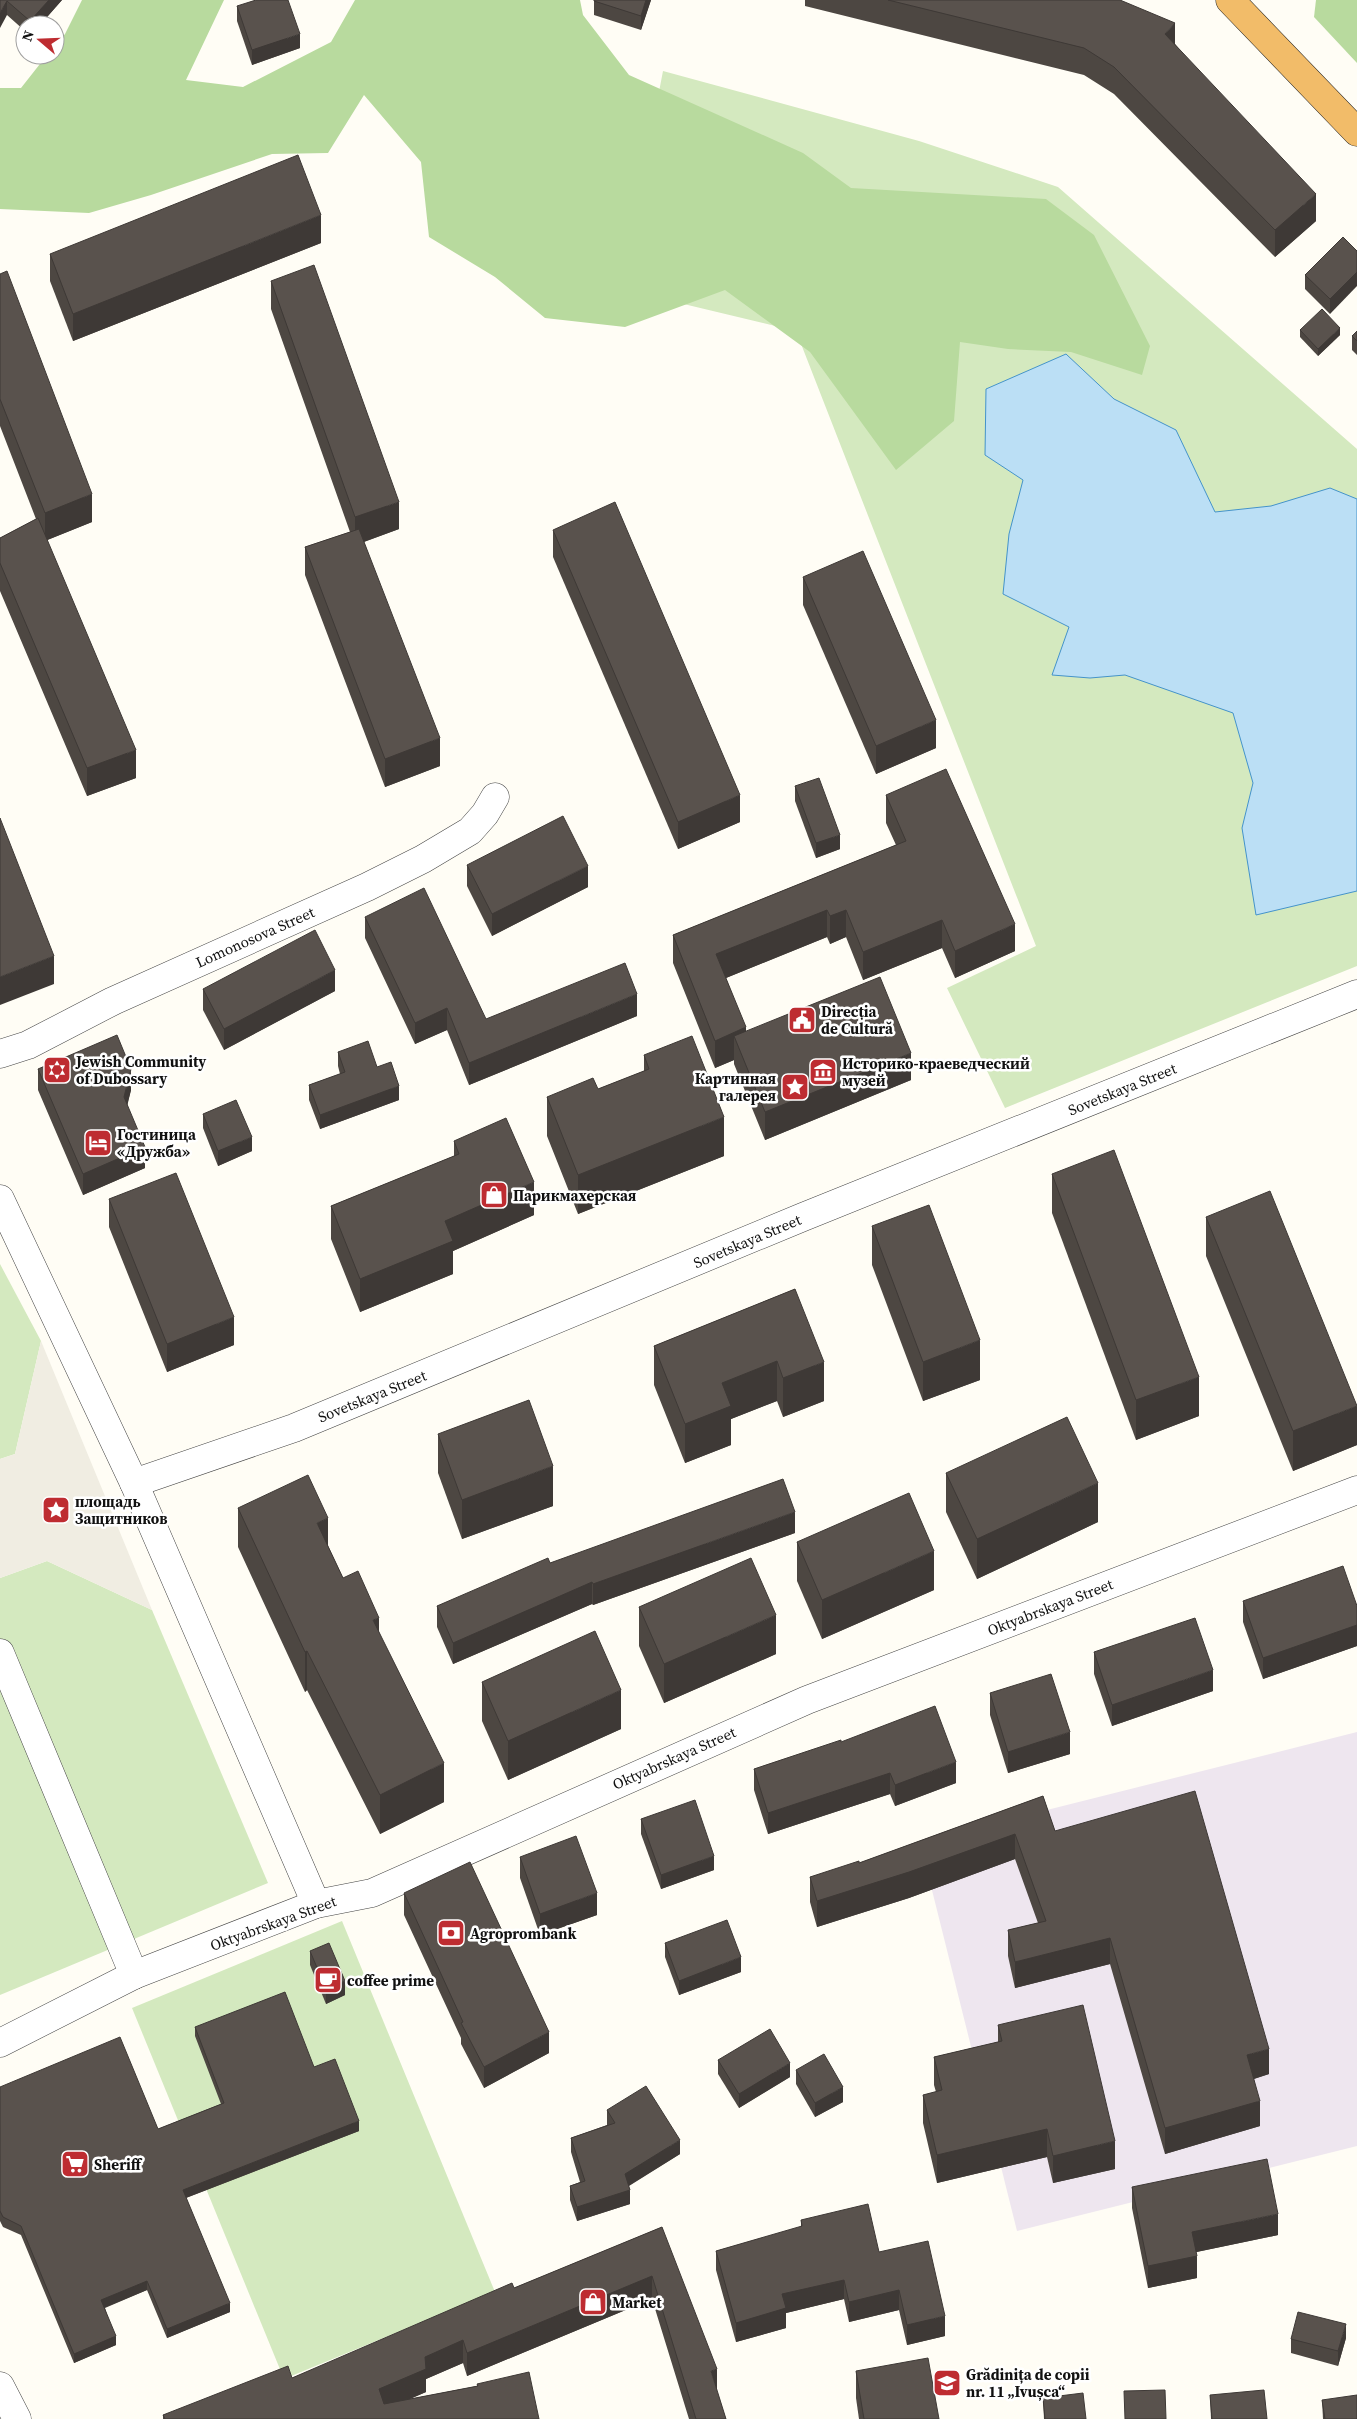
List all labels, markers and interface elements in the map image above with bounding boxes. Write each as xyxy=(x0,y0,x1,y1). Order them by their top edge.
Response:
north arrow xyxy=(15,15,65,65)
text: N xyxy=(17,28,39,44)
street label: Lomonosova Street xyxy=(192,901,318,973)
place label: Direcția de Cultură xyxy=(821,1001,894,1039)
public building icon: Direcția de Cultură xyxy=(787,1005,817,1035)
place label: Jewish Community of Dubossary xyxy=(75,1051,206,1089)
place label: Историко-краеведческий музей xyxy=(842,1053,1030,1091)
synagogue icon: Jewish Community of Dubossary xyxy=(42,1055,72,1085)
museum icon: Историко-краеведческий музей xyxy=(808,1057,838,1087)
street label: Sovetskaya Street xyxy=(1065,1058,1179,1120)
place label: Картинная галерея xyxy=(695,1068,776,1106)
place icon: Картинная галерея xyxy=(780,1072,810,1102)
place label: Гостиница «Дружба» xyxy=(117,1124,197,1162)
hotel icon: Гостиница «Дружба» xyxy=(83,1128,113,1158)
shop icon: Парикмахерская xyxy=(479,1180,509,1210)
place label: Парикмахерская xyxy=(513,1185,637,1206)
street label: Sovetskaya Street xyxy=(690,1209,804,1273)
street label: Sovetskaya Street xyxy=(315,1365,429,1427)
place label: площадь Защитников xyxy=(75,1491,168,1529)
place icon: площадь Защитников xyxy=(41,1495,71,1525)
street label: Oktyabrskaya Street xyxy=(984,1573,1116,1641)
street label: Oktyabrskaya Street xyxy=(609,1721,739,1795)
street label: Oktyabrskaya Street xyxy=(207,1890,339,1956)
bank icon: Agroprombank xyxy=(436,1918,466,1948)
place label: Agroprombank xyxy=(470,1923,576,1944)
cafe icon: coffee prime xyxy=(313,1965,343,1995)
place label: coffee prime xyxy=(347,1970,434,1991)
supermarket icon: Sheriff xyxy=(60,2149,90,2179)
place label: Sheriff xyxy=(94,2154,143,2175)
shop icon: Market xyxy=(578,2287,608,2317)
place label: Market xyxy=(612,2292,662,2313)
place label: Grădinița de copii nr. 11 „Ivușca“ xyxy=(966,2364,1090,2402)
school or university icon: Grădinița de copii nr. 11 „Ivușca“ xyxy=(932,2368,962,2398)

